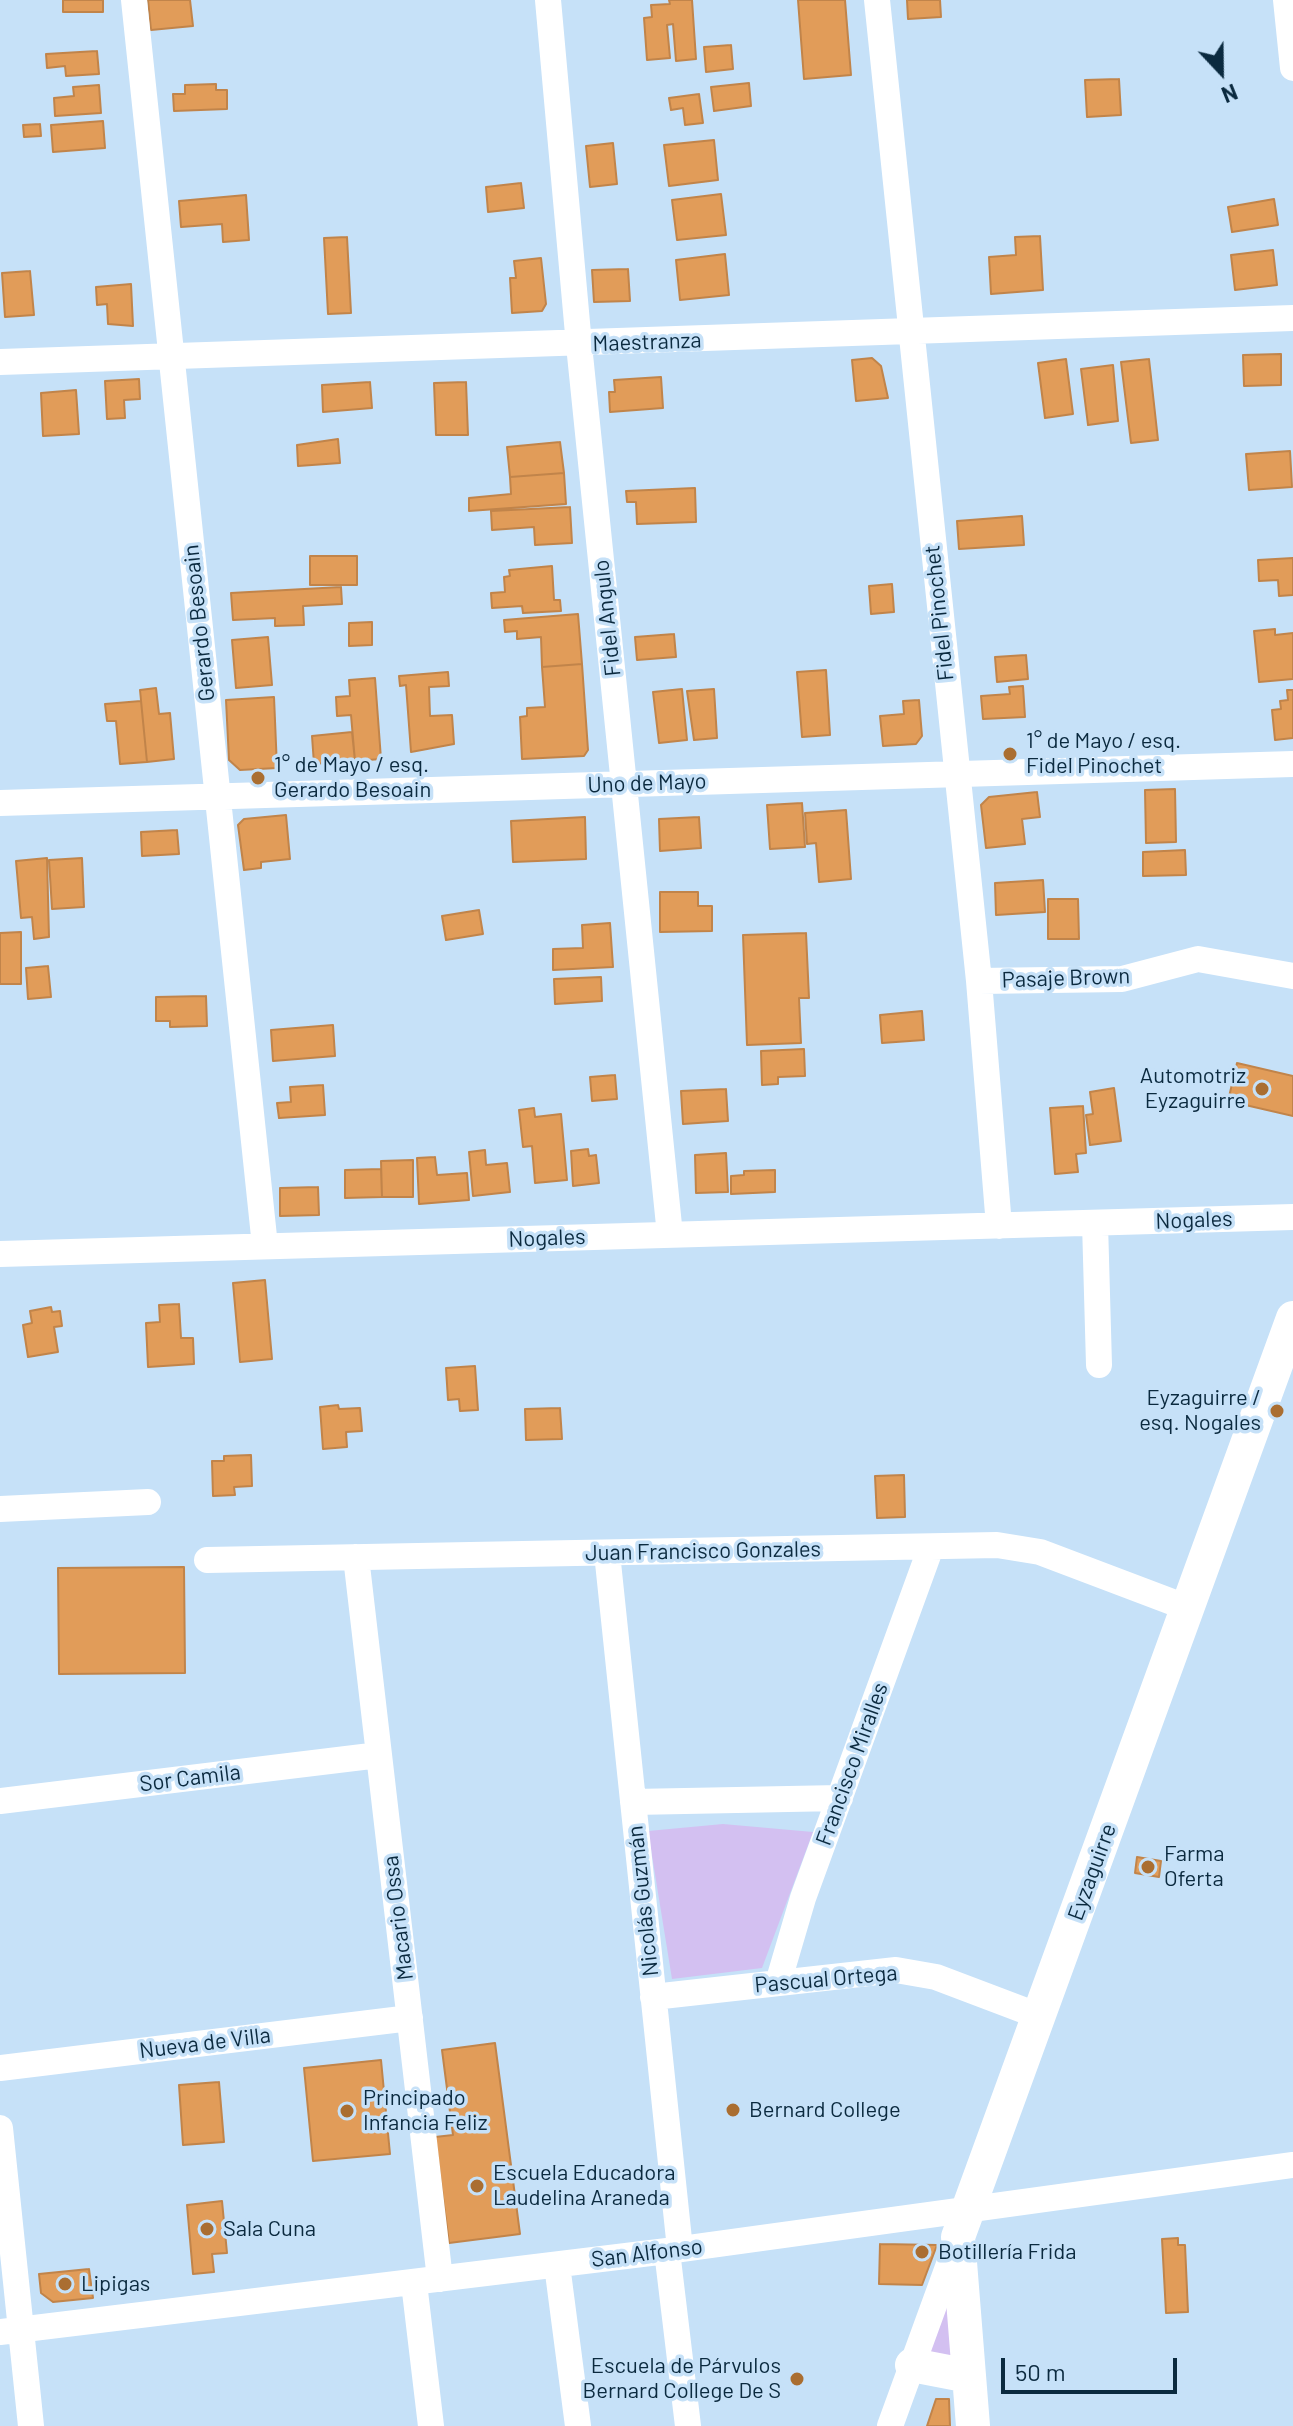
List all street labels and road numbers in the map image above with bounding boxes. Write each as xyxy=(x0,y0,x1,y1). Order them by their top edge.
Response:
street label: Maestranza xyxy=(592,327,702,357)
street label: Gerardo Besoain xyxy=(178,543,220,703)
street label: Fidel Pinochet xyxy=(919,544,959,682)
street label: Fidel Angulo xyxy=(588,558,626,678)
street label: Uno de Mayo xyxy=(587,768,707,798)
street label: Pasaje Brown xyxy=(1001,963,1131,993)
street label: Nogales xyxy=(1155,1205,1233,1235)
street label: Nogales xyxy=(508,1223,586,1253)
street label: Juan Francisco Gonzales xyxy=(585,1536,821,1566)
street label: Francisco Miralles xyxy=(810,1679,894,1849)
street label: Sor Camila xyxy=(138,1759,242,1797)
street label: Eyzaguirre xyxy=(1062,1820,1122,1924)
street label: Nicolás Guzmán xyxy=(622,1824,664,1978)
street label: Macario Ossa xyxy=(377,1854,419,1982)
street label: Pascual Ortega xyxy=(754,1960,898,1998)
street label: Nueva de Villa xyxy=(138,2022,272,2064)
street label: San Alfonso xyxy=(590,2233,704,2273)

